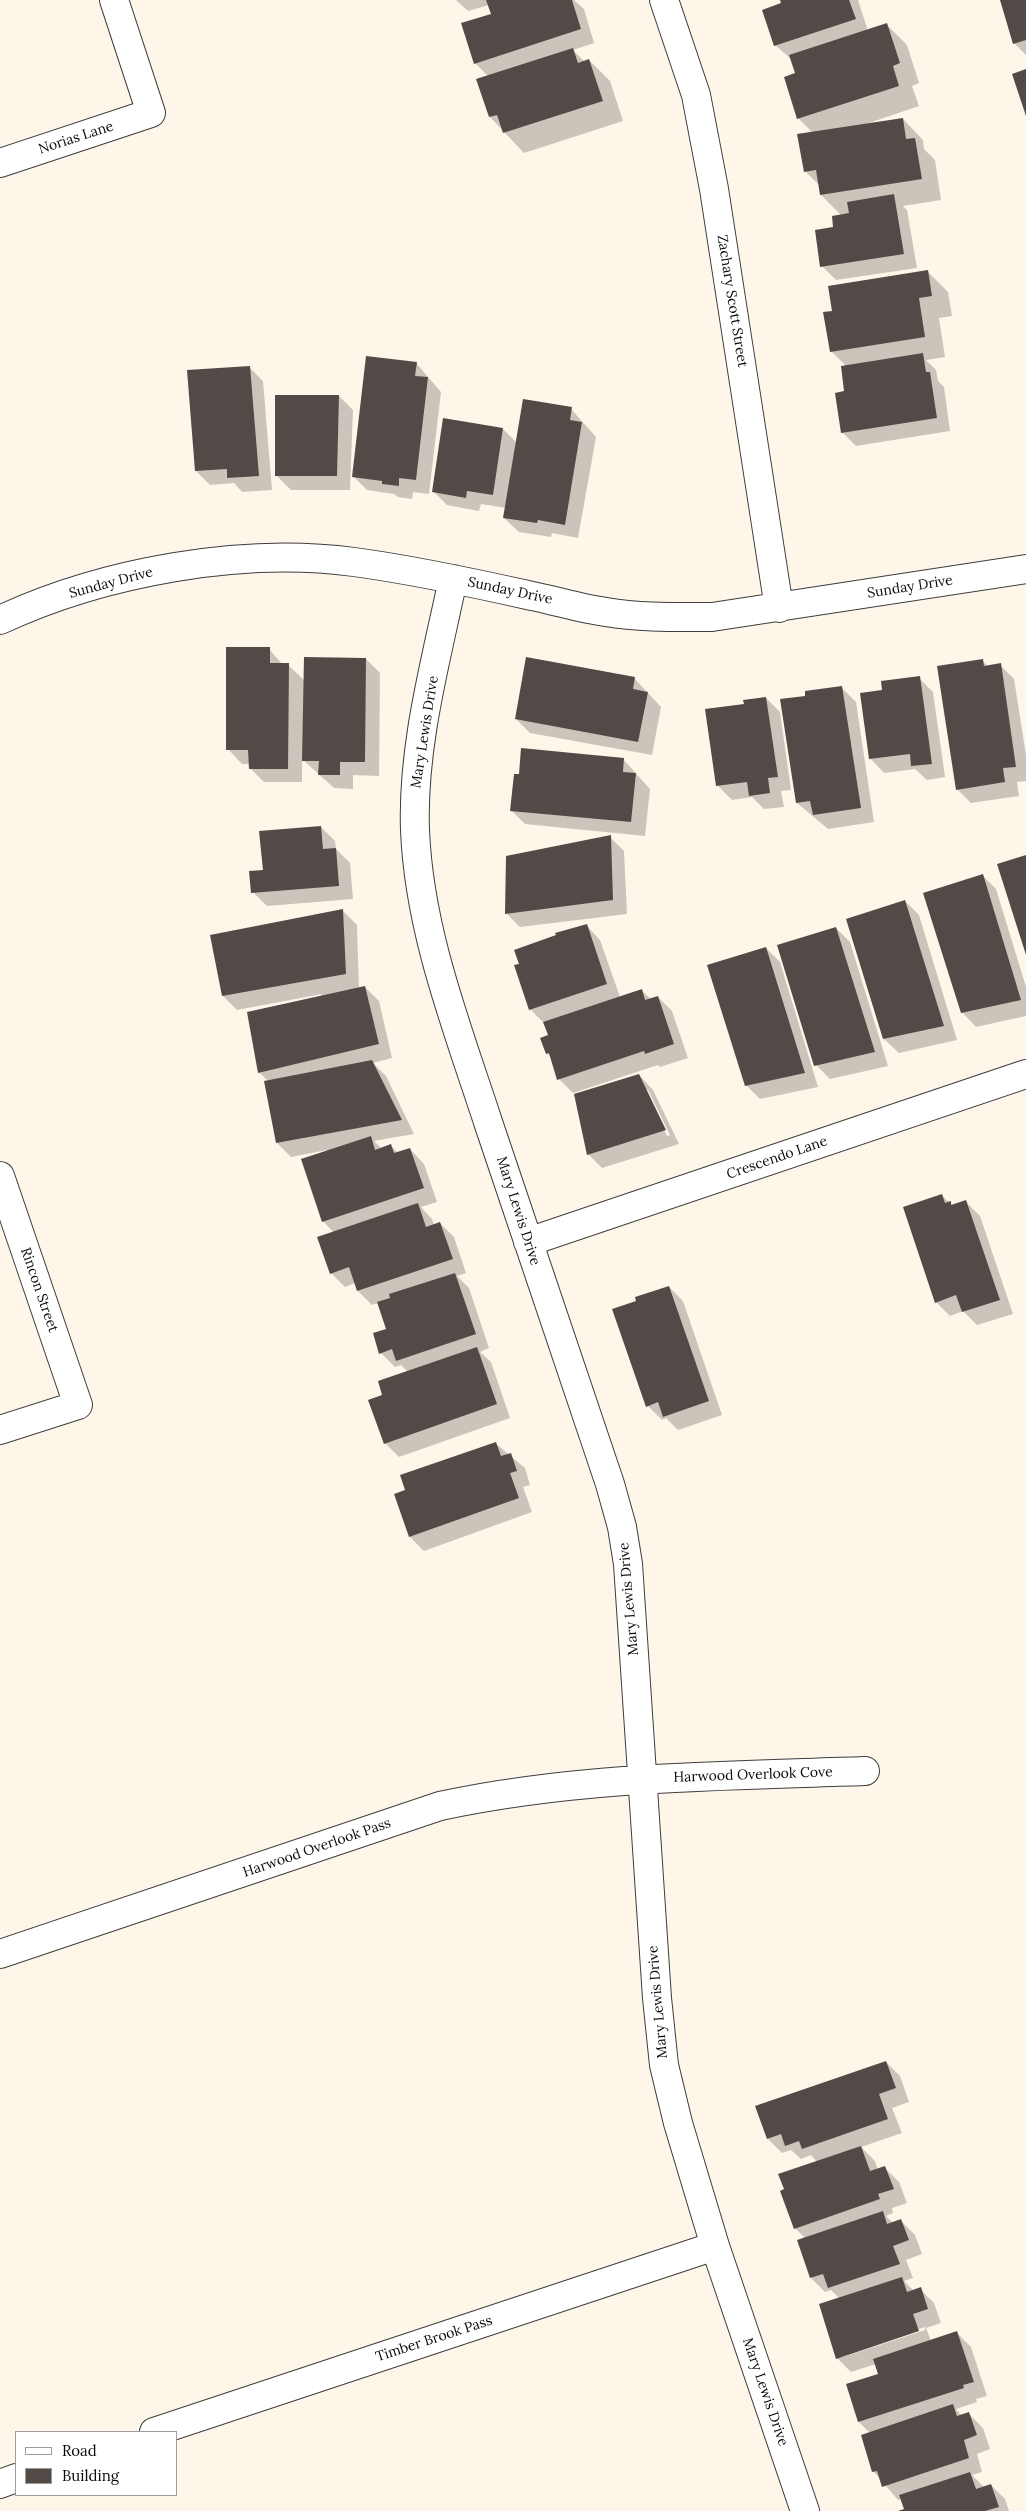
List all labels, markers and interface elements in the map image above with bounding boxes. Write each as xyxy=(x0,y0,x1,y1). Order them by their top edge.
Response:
street label: Norias Lane xyxy=(36,118,116,158)
street label: Zachary Scott Street xyxy=(713,233,751,369)
street label: Sunday Drive xyxy=(67,564,155,602)
street label: Sunday Drive xyxy=(866,572,954,602)
street label: Sunday Drive xyxy=(466,574,554,608)
street label: Mary Lewis Drive xyxy=(408,675,442,789)
street label: Crescendo Lane xyxy=(725,1133,829,1183)
street label: Mary Lewis Drive xyxy=(492,1154,544,1268)
street label: Rincon Street xyxy=(17,1245,61,1335)
street label: Mary Lewis Drive xyxy=(616,1542,642,1656)
street label: Harwood Overlook Cove xyxy=(673,1764,833,1786)
street label: Harwood Overlook Pass xyxy=(241,1815,393,1881)
street label: Mary Lewis Drive xyxy=(645,1945,671,2059)
street label: Timber Brook Pass xyxy=(374,2312,494,2366)
street label: Mary Lewis Drive xyxy=(739,2336,791,2448)
legend xyxy=(15,2431,178,2496)
text: Road xyxy=(62,2441,97,2460)
text: Building xyxy=(62,2466,119,2485)

